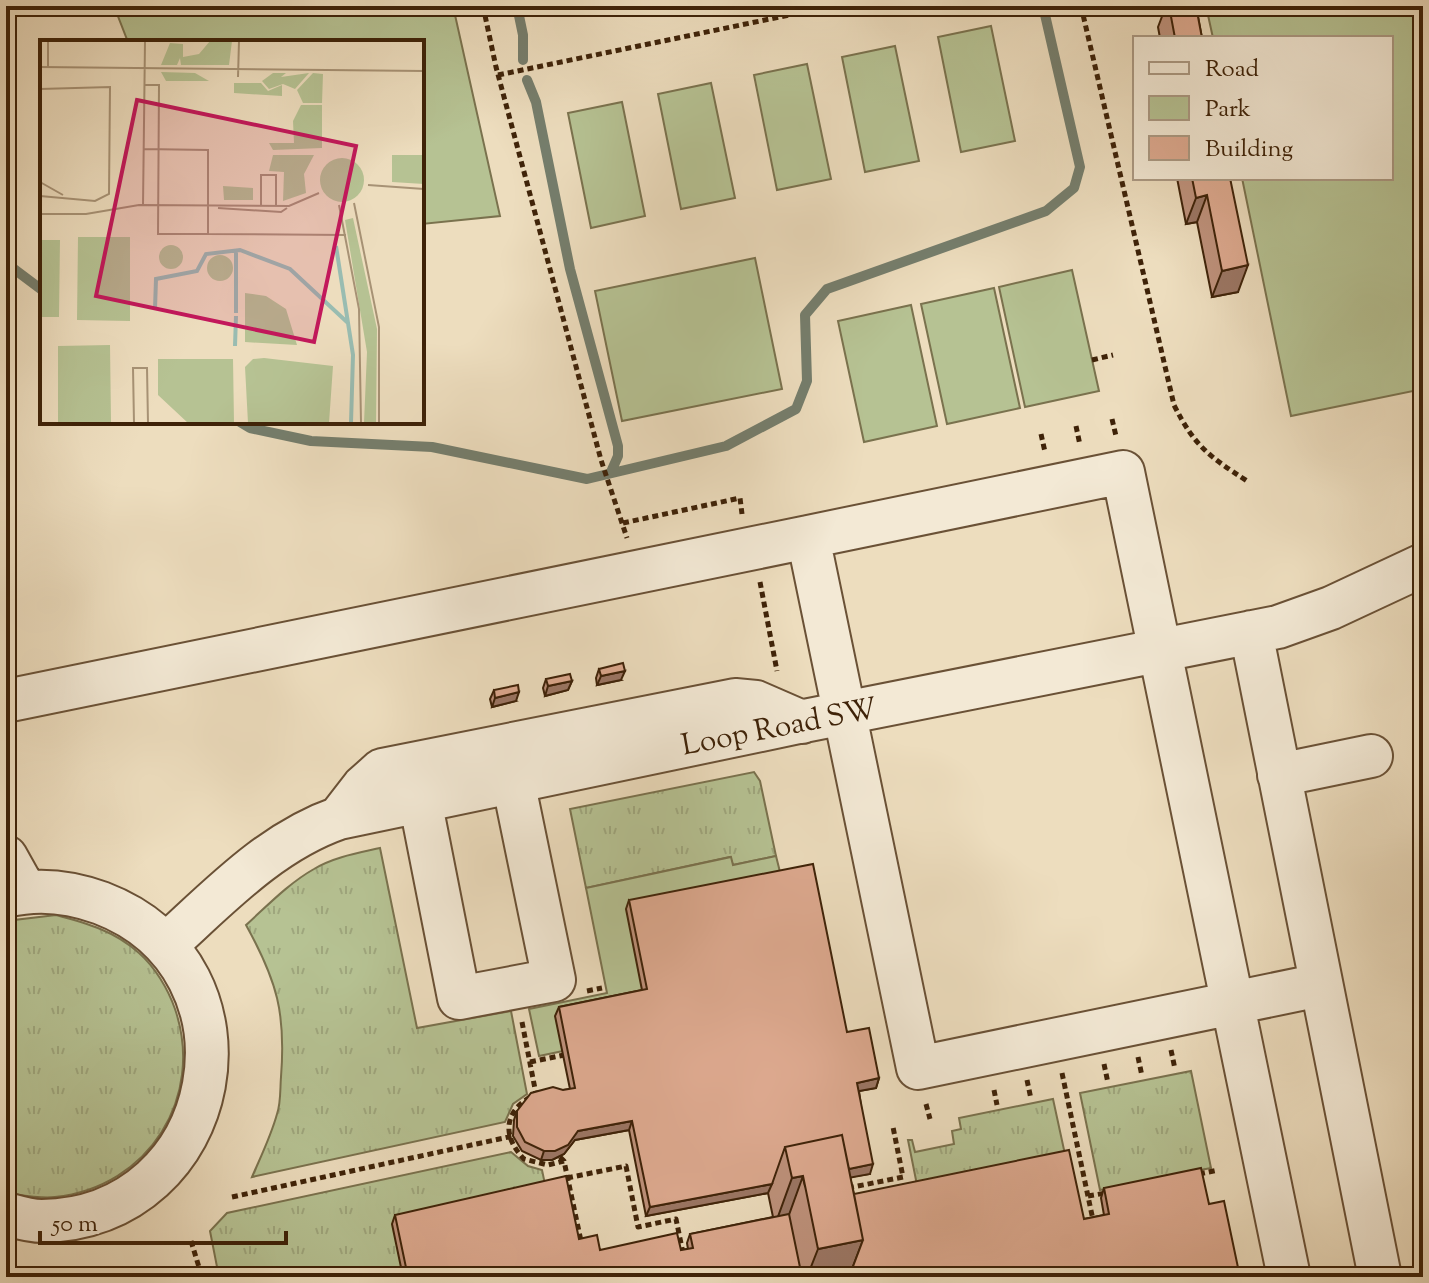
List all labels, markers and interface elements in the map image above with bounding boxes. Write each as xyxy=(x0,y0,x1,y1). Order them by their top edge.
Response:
legend xyxy=(1133,36,1393,180)
inset map xyxy=(40,40,424,424)
text: Road xyxy=(1205,53,1259,87)
text: Park xyxy=(1205,93,1251,127)
text: Building xyxy=(1205,133,1294,167)
street label: Loop Road SW xyxy=(678,688,881,768)
scale bar xyxy=(40,1195,286,1245)
text: 50 m xyxy=(50,1208,98,1242)

